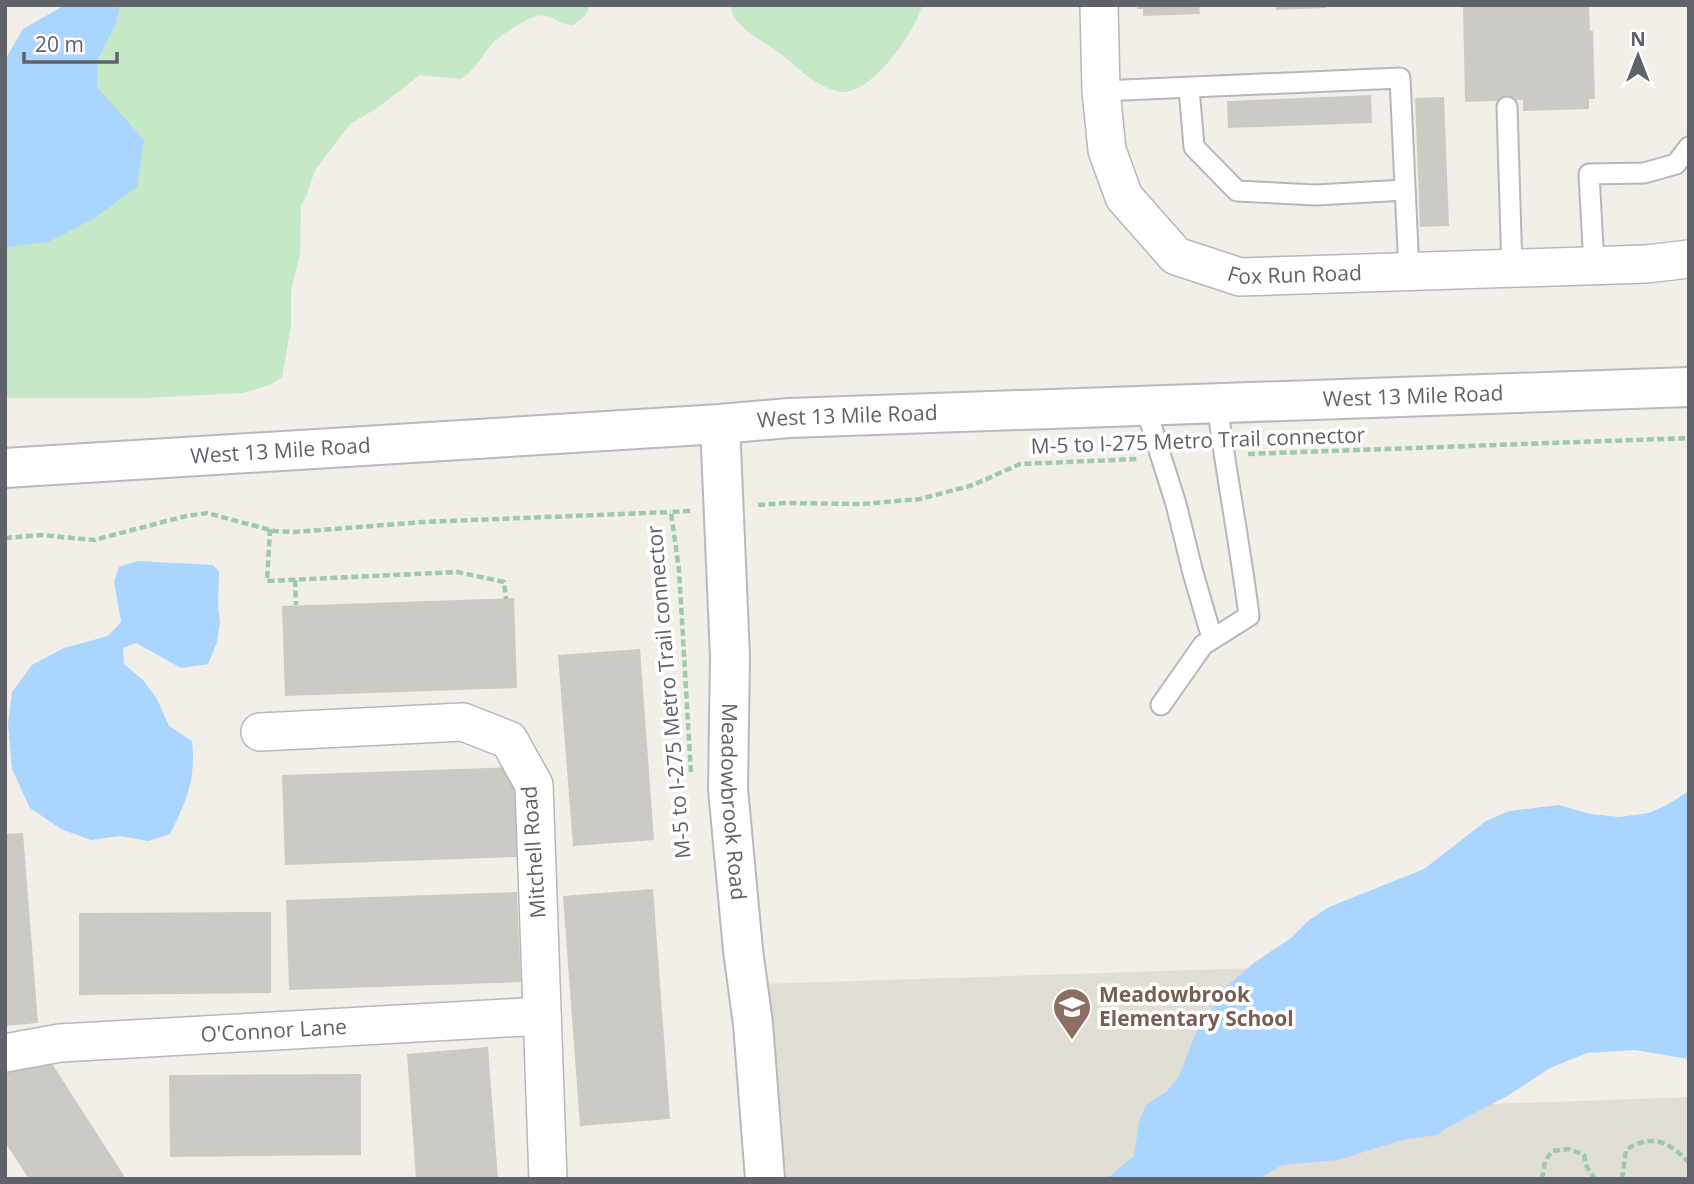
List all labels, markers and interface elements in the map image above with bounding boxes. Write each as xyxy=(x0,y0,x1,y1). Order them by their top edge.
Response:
scale bar xyxy=(24,21,117,65)
north arrow xyxy=(1603,21,1673,91)
text: N xyxy=(1630,26,1646,52)
text: 20 m xyxy=(35,30,84,58)
street label: Fox Run Road xyxy=(1224,258,1362,290)
street label: West 13 Mile Road xyxy=(1322,378,1504,413)
street label: West 13 Mile Road xyxy=(756,398,938,434)
street label: M-5 to I-275 Metro Trail connector xyxy=(1030,420,1366,460)
street label: West 13 Mile Road xyxy=(189,431,371,470)
street label: M-5 to I-275 Metro Trail connector xyxy=(639,524,697,860)
street label: Meadowbrook Road xyxy=(715,703,753,901)
street label: Mitchell Road xyxy=(514,785,552,919)
place label: Meadowbrook Elementary School xyxy=(1099,980,1294,1032)
school or university icon: Meadowbrook Elementary School xyxy=(1051,986,1093,1041)
street label: O'Connor Lane xyxy=(200,1012,348,1048)

